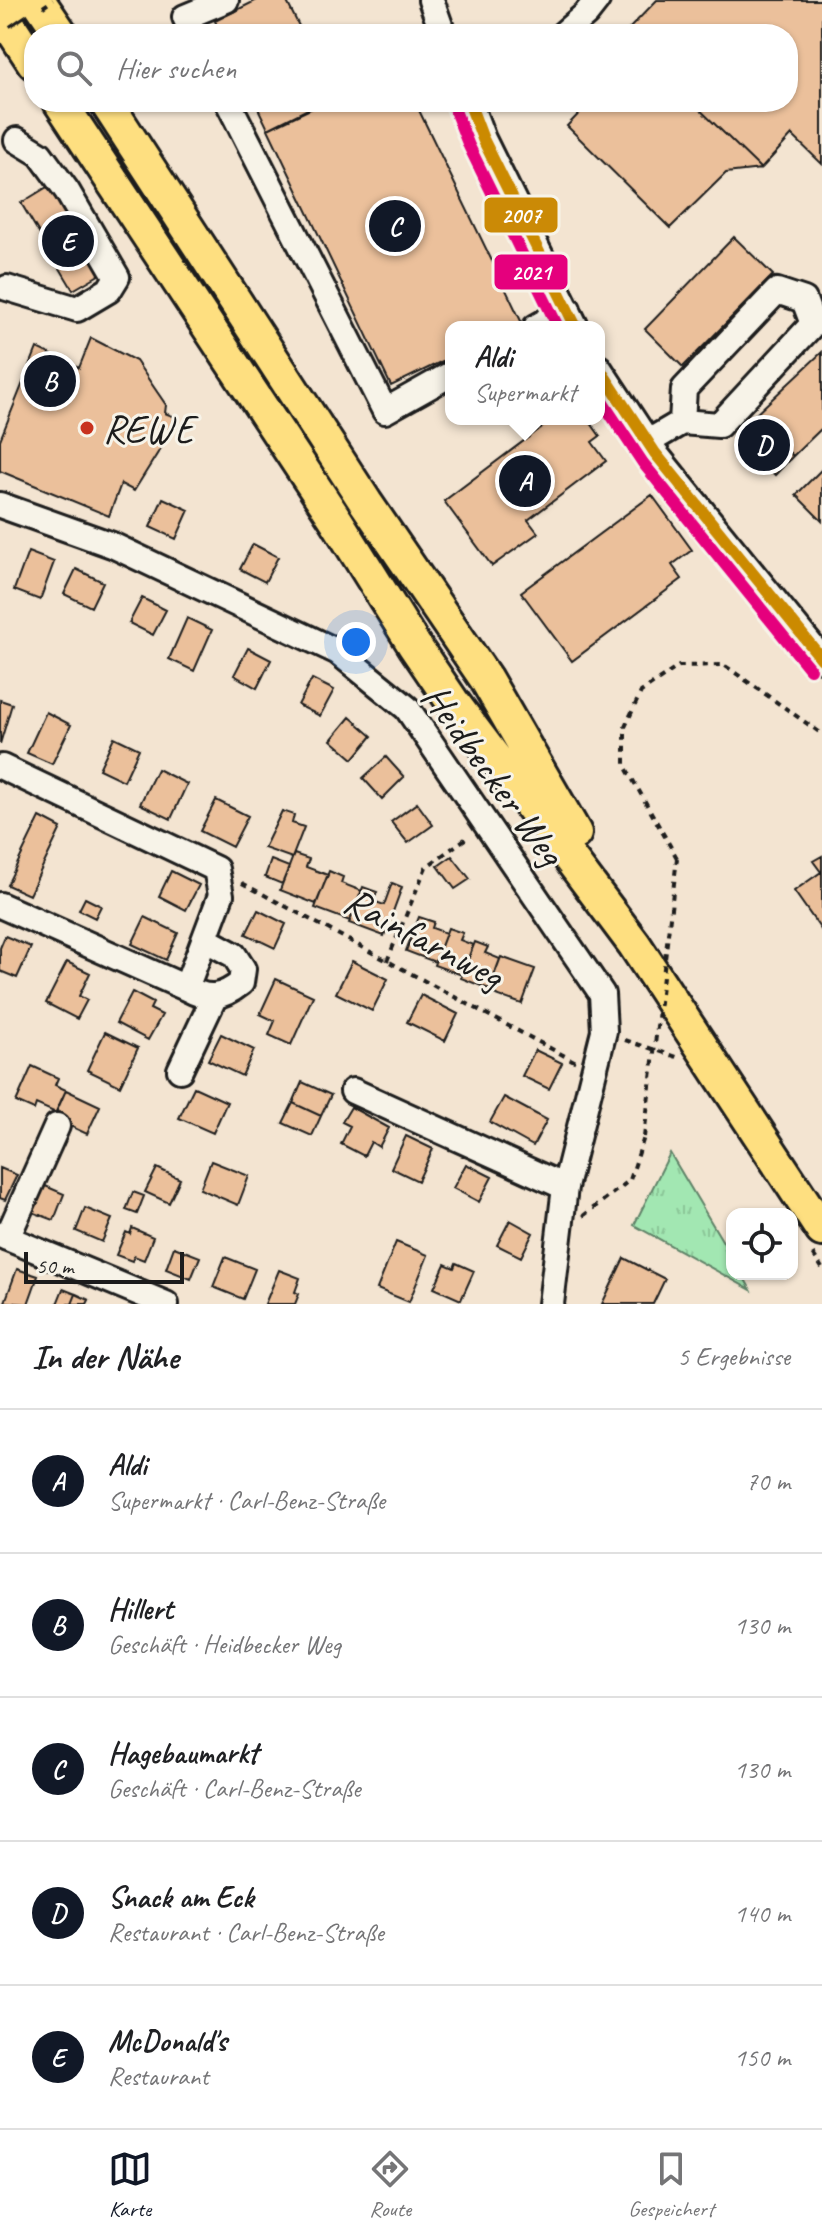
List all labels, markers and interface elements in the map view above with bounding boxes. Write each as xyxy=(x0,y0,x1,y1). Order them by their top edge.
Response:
search box xyxy=(24,24,798,112)
icon: search xyxy=(52,46,96,90)
text: Hier suchen xyxy=(116,49,236,87)
pin: C xyxy=(369,196,421,256)
line badge: 2007 xyxy=(483,196,559,234)
text: 2007 xyxy=(501,202,543,230)
pin: E xyxy=(42,211,94,271)
line badge: 2021 xyxy=(493,253,569,291)
text: 2021 xyxy=(511,259,553,287)
popup xyxy=(445,321,605,425)
text: Aldi xyxy=(474,338,513,376)
pin: B xyxy=(24,351,76,411)
text: Supermarkt xyxy=(474,376,576,409)
place label: REWE xyxy=(103,404,199,454)
pin: D xyxy=(738,415,790,475)
marker: REWE xyxy=(78,419,96,437)
pin: A xyxy=(499,451,551,511)
your location xyxy=(336,622,376,662)
street label: Heidbecker Weg xyxy=(411,674,577,877)
street label: Rainfarnweg xyxy=(336,875,514,1002)
map controls xyxy=(726,1208,798,1280)
button: locate xyxy=(726,1208,798,1280)
scale bar xyxy=(24,1248,184,1284)
text: 50 m xyxy=(36,1252,73,1280)
text: In der Nähe xyxy=(32,1335,178,1378)
text: 5 Ergebnisse xyxy=(677,1340,790,1373)
text: Aldi xyxy=(108,1446,147,1484)
text: A xyxy=(51,1465,65,1498)
text: 70 m xyxy=(746,1465,790,1498)
text: Supermarkt · Carl-Benz-Straße xyxy=(108,1484,385,1517)
text: Hillert xyxy=(108,1590,173,1628)
text: B xyxy=(51,1609,65,1642)
text: 130 m xyxy=(734,1609,790,1642)
text: Geschäft · Heidbecker Weg xyxy=(108,1628,341,1661)
text: Hagebaumarkt xyxy=(108,1734,258,1772)
text: C xyxy=(52,1753,64,1786)
text: 130 m xyxy=(734,1753,790,1786)
text: Geschäft · Carl-Benz-Straße xyxy=(108,1772,360,1805)
text: Snack am Eck xyxy=(108,1878,253,1916)
text: D xyxy=(50,1897,66,1930)
text: 140 m xyxy=(734,1897,790,1930)
text: Restaurant · Carl-Benz-Straße xyxy=(108,1916,384,1949)
text: McDonald's xyxy=(108,2022,227,2060)
text: E xyxy=(51,2041,65,2074)
text: 150 m xyxy=(734,2041,790,2074)
text: Restaurant xyxy=(108,2060,209,2093)
tab: Karte xyxy=(108,2147,152,2223)
tab: Route xyxy=(368,2147,412,2223)
tab: Gespeichert xyxy=(628,2147,714,2223)

